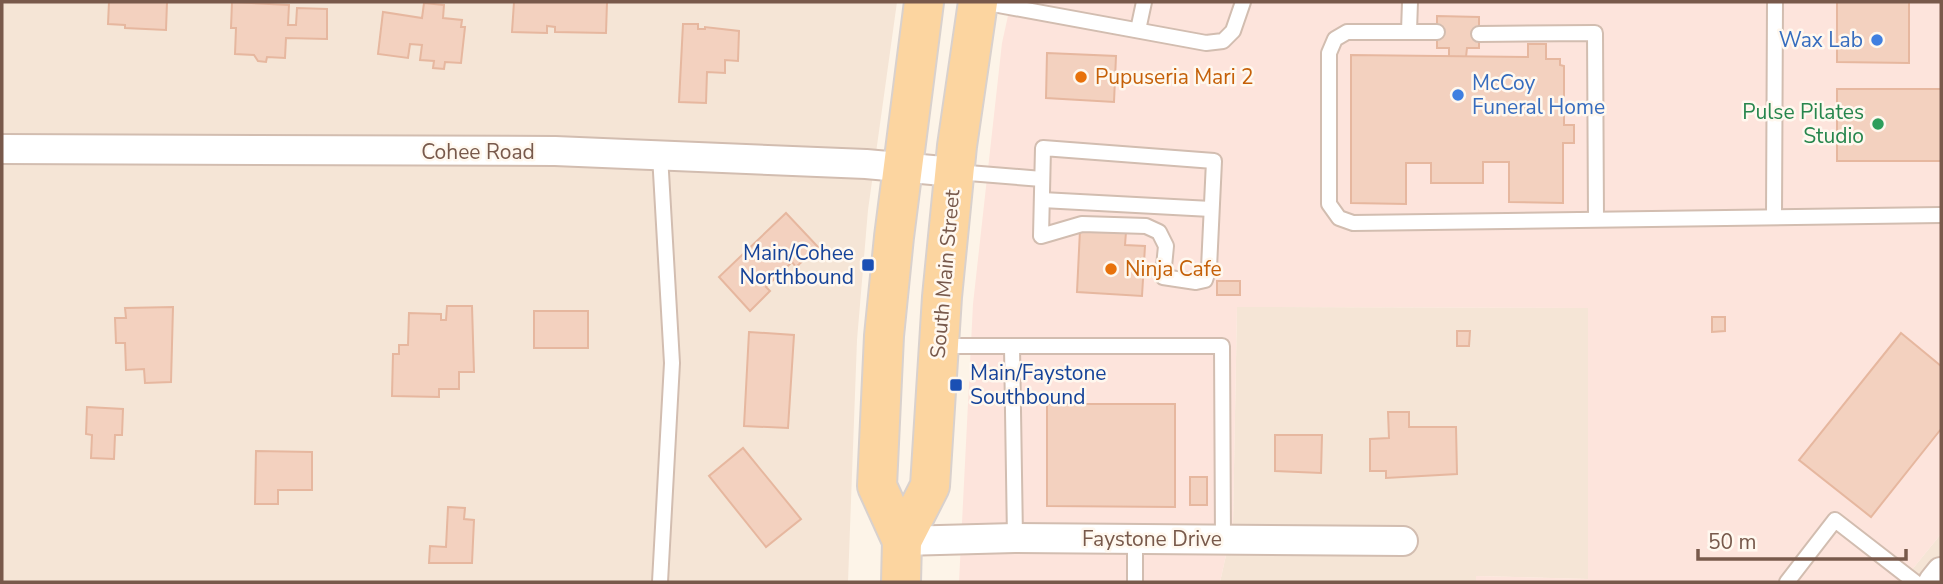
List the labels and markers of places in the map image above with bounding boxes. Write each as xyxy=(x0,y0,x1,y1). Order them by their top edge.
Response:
place label: Wax Lab xyxy=(1779,26,1863,54)
marker: Wax Lab xyxy=(1869,32,1885,48)
place label: Pupuseria Mari 2 xyxy=(1095,63,1254,91)
marker: Pupuseria Mari 2 xyxy=(1073,69,1089,85)
place label: McCoy Funeral Home xyxy=(1472,69,1605,121)
marker: McCoy Funeral Home xyxy=(1450,87,1466,103)
place label: Pulse Pilates Studio xyxy=(1742,98,1864,150)
marker: Pulse Pilates Studio xyxy=(1870,116,1886,132)
place label: Main/Cohee Northbound xyxy=(740,239,854,291)
place label: Ninja Cafe xyxy=(1125,255,1222,283)
marker: Main/Cohee Northbound xyxy=(860,257,876,273)
marker: Ninja Cafe xyxy=(1103,261,1119,277)
place label: Main/Faystone Southbound xyxy=(970,359,1107,411)
marker: Main/Faystone Southbound xyxy=(948,377,964,393)

